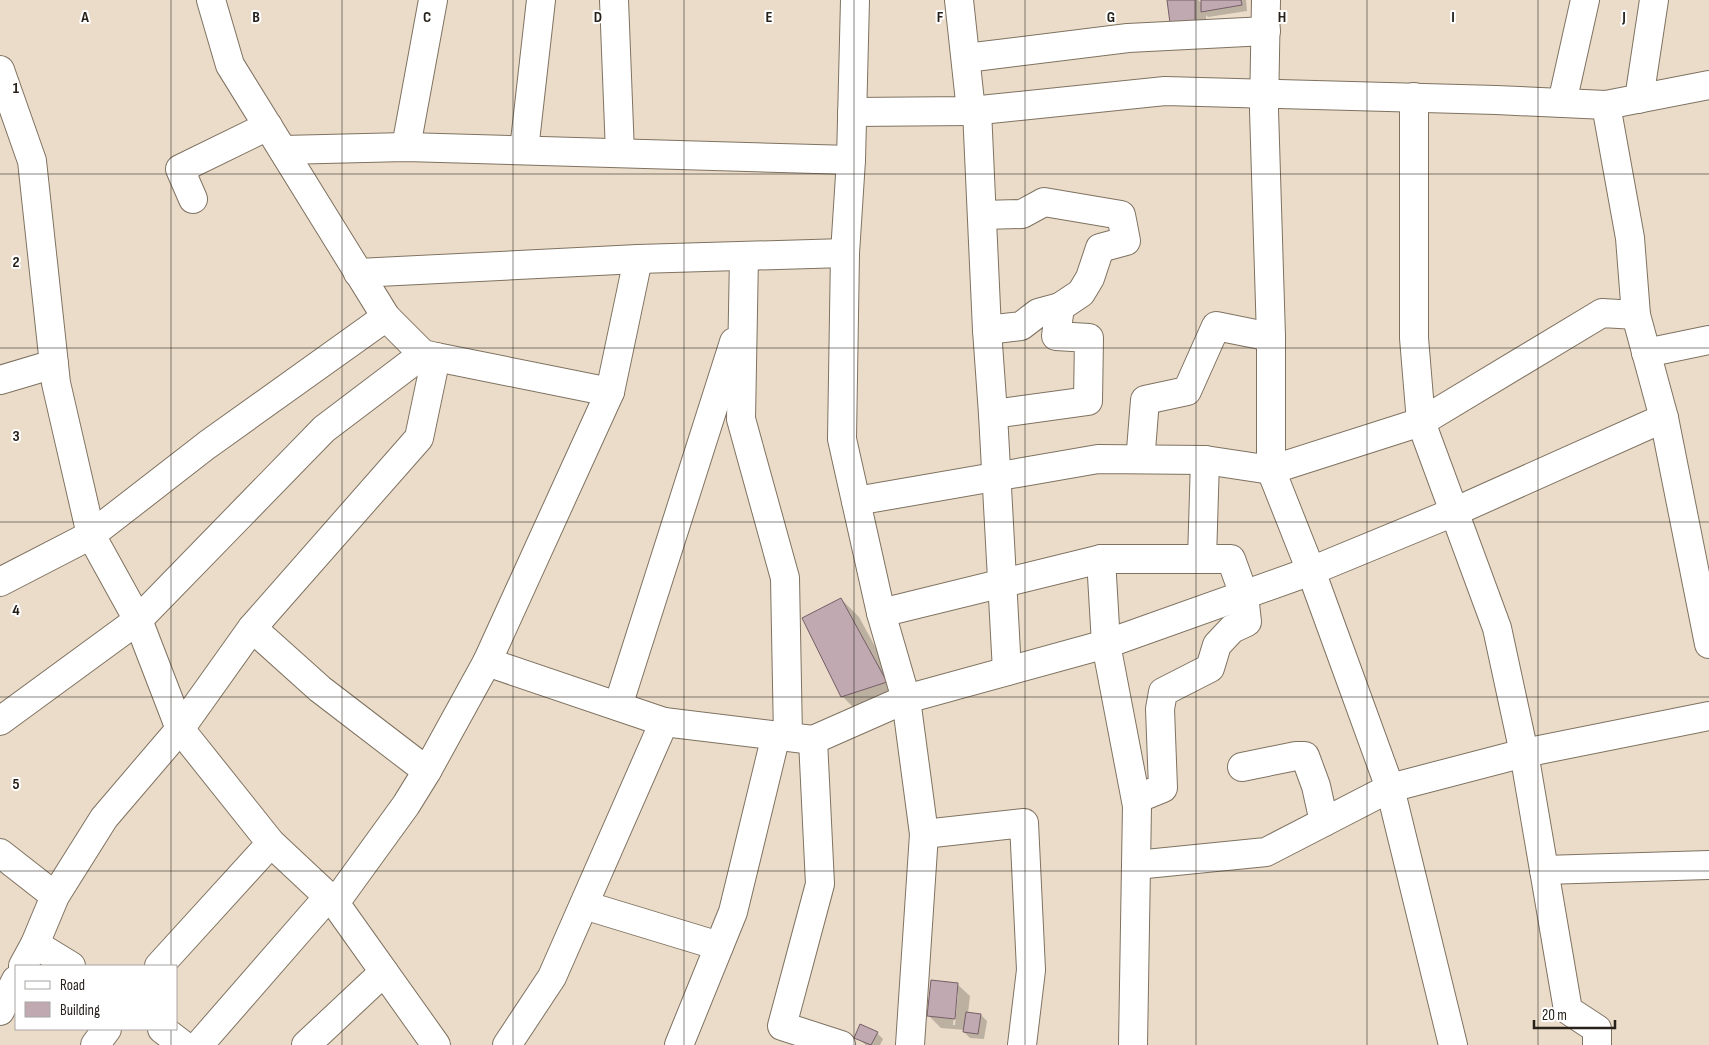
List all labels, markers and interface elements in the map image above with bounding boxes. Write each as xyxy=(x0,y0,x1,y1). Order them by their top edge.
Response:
text: A xyxy=(80,8,89,27)
text: B xyxy=(252,8,260,27)
text: C xyxy=(423,8,431,27)
text: D xyxy=(594,8,602,27)
text: E xyxy=(766,8,773,27)
text: F xyxy=(937,8,944,27)
text: G xyxy=(1107,8,1115,27)
text: H xyxy=(1278,8,1286,27)
text: I xyxy=(1451,8,1455,27)
text: J xyxy=(1621,8,1626,27)
text: 1 xyxy=(13,79,20,98)
text: 2 xyxy=(12,253,20,272)
text: 3 xyxy=(12,427,20,446)
text: 4 xyxy=(12,601,20,620)
text: 5 xyxy=(12,775,20,794)
legend xyxy=(15,965,178,1030)
text: Road xyxy=(60,976,85,995)
scale bar xyxy=(1534,998,1615,1030)
text: Building xyxy=(60,1001,100,1020)
text: 20 m xyxy=(1542,1006,1567,1025)

